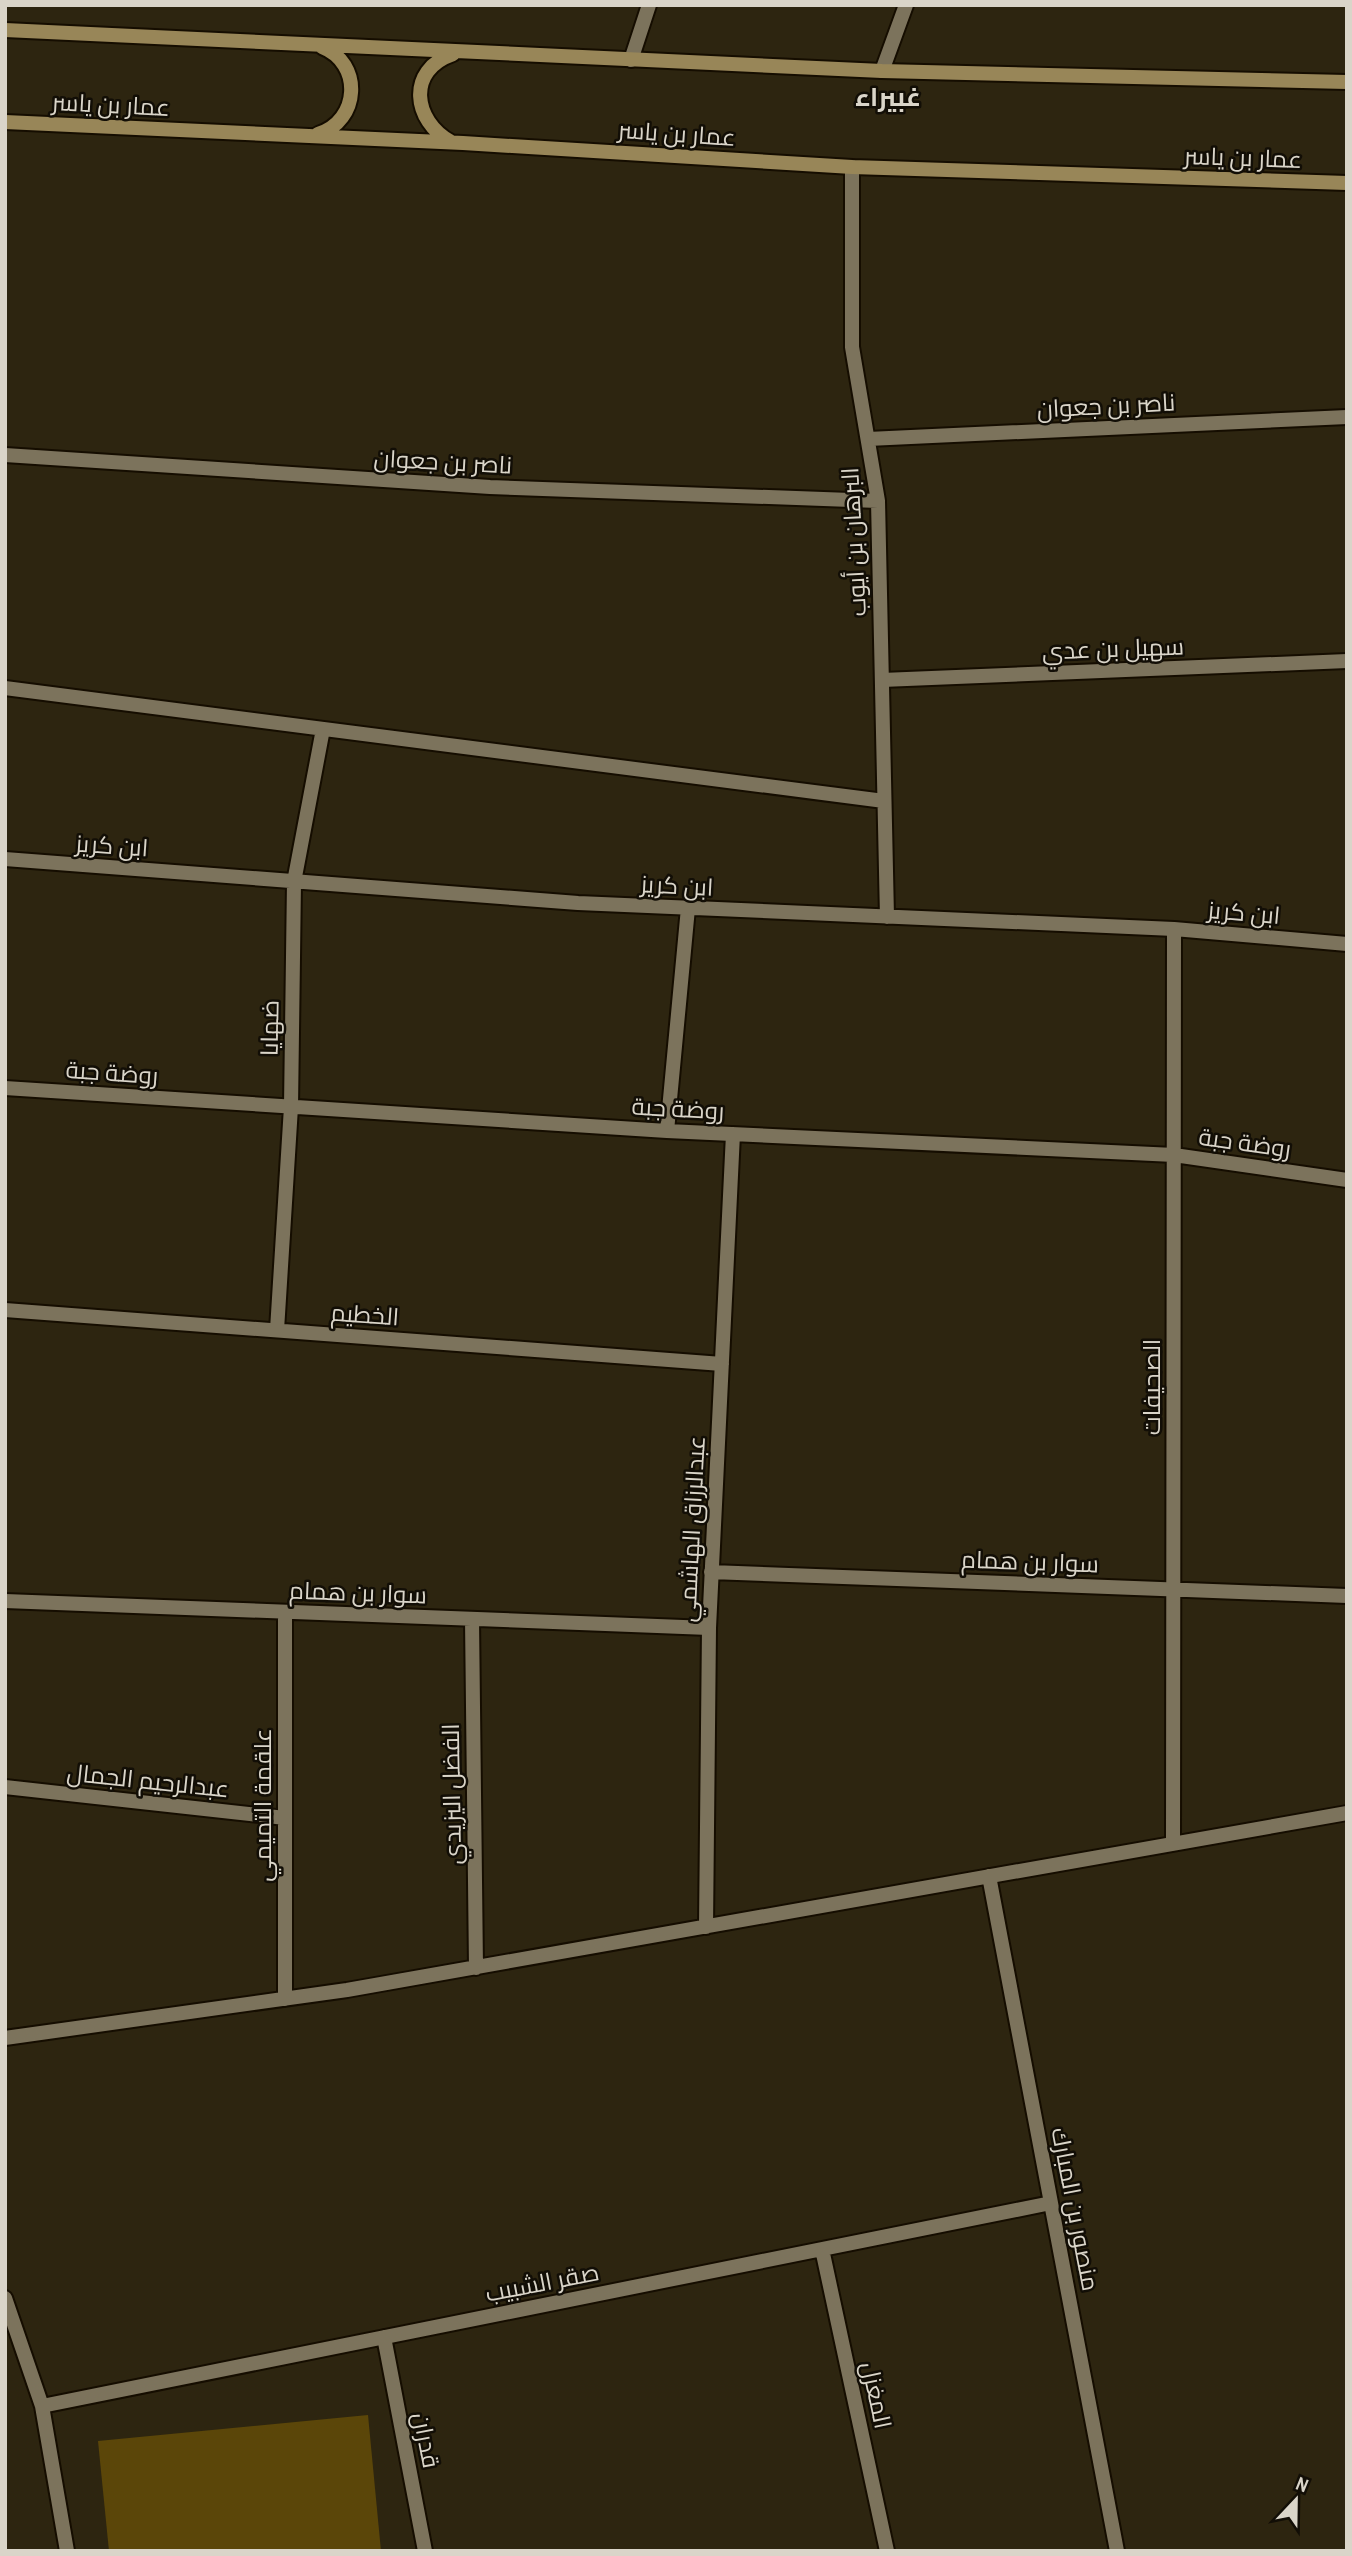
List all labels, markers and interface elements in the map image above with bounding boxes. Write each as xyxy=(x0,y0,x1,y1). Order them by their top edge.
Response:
district label: غبيراء xyxy=(855,79,921,114)
street label: عمار بن ياسر xyxy=(49,85,171,123)
street label: عمار بن ياسر xyxy=(615,113,737,153)
street label: عمار بن ياسر xyxy=(1181,139,1303,175)
street label: ناصر بن جعوان xyxy=(1036,385,1176,425)
street label: ناصر بن جعوان xyxy=(373,441,513,481)
street label: البرهان بن أيوب xyxy=(833,467,873,617)
street label: سهيل بن عدي xyxy=(1041,630,1185,669)
street label: ابن كريز xyxy=(73,826,149,864)
street label: ابن كريز xyxy=(638,867,714,903)
street label: ابن كريز xyxy=(1204,893,1282,931)
street label: ضهايا xyxy=(253,1000,285,1056)
street label: روضة جبة xyxy=(65,1053,159,1091)
street label: روضة جبة xyxy=(631,1090,725,1126)
street label: روضة جبة xyxy=(1197,1120,1293,1164)
street label: الخطيم xyxy=(330,1296,400,1333)
street label: الصحيفات xyxy=(1135,1339,1167,1435)
street label: عبدالرزاق الهاشمي xyxy=(670,1435,716,1623)
street label: سوار بن همام xyxy=(960,1543,1100,1580)
street label: سوار بن همام xyxy=(288,1574,428,1611)
street label: الفضل اليزيدي xyxy=(434,1723,471,1865)
street label: علقمة التميمي xyxy=(246,1728,282,1882)
street label: عبدالرحيم الجمال xyxy=(65,1756,231,1805)
street label: منصور بن المبارك xyxy=(1044,2125,1108,2293)
street label: صقر الشبيب xyxy=(482,2255,602,2309)
street label: المغزل xyxy=(854,2359,900,2431)
street label: قدران xyxy=(406,2409,448,2471)
north arrow xyxy=(1261,2465,1331,2535)
text: N xyxy=(1292,2470,1312,2498)

